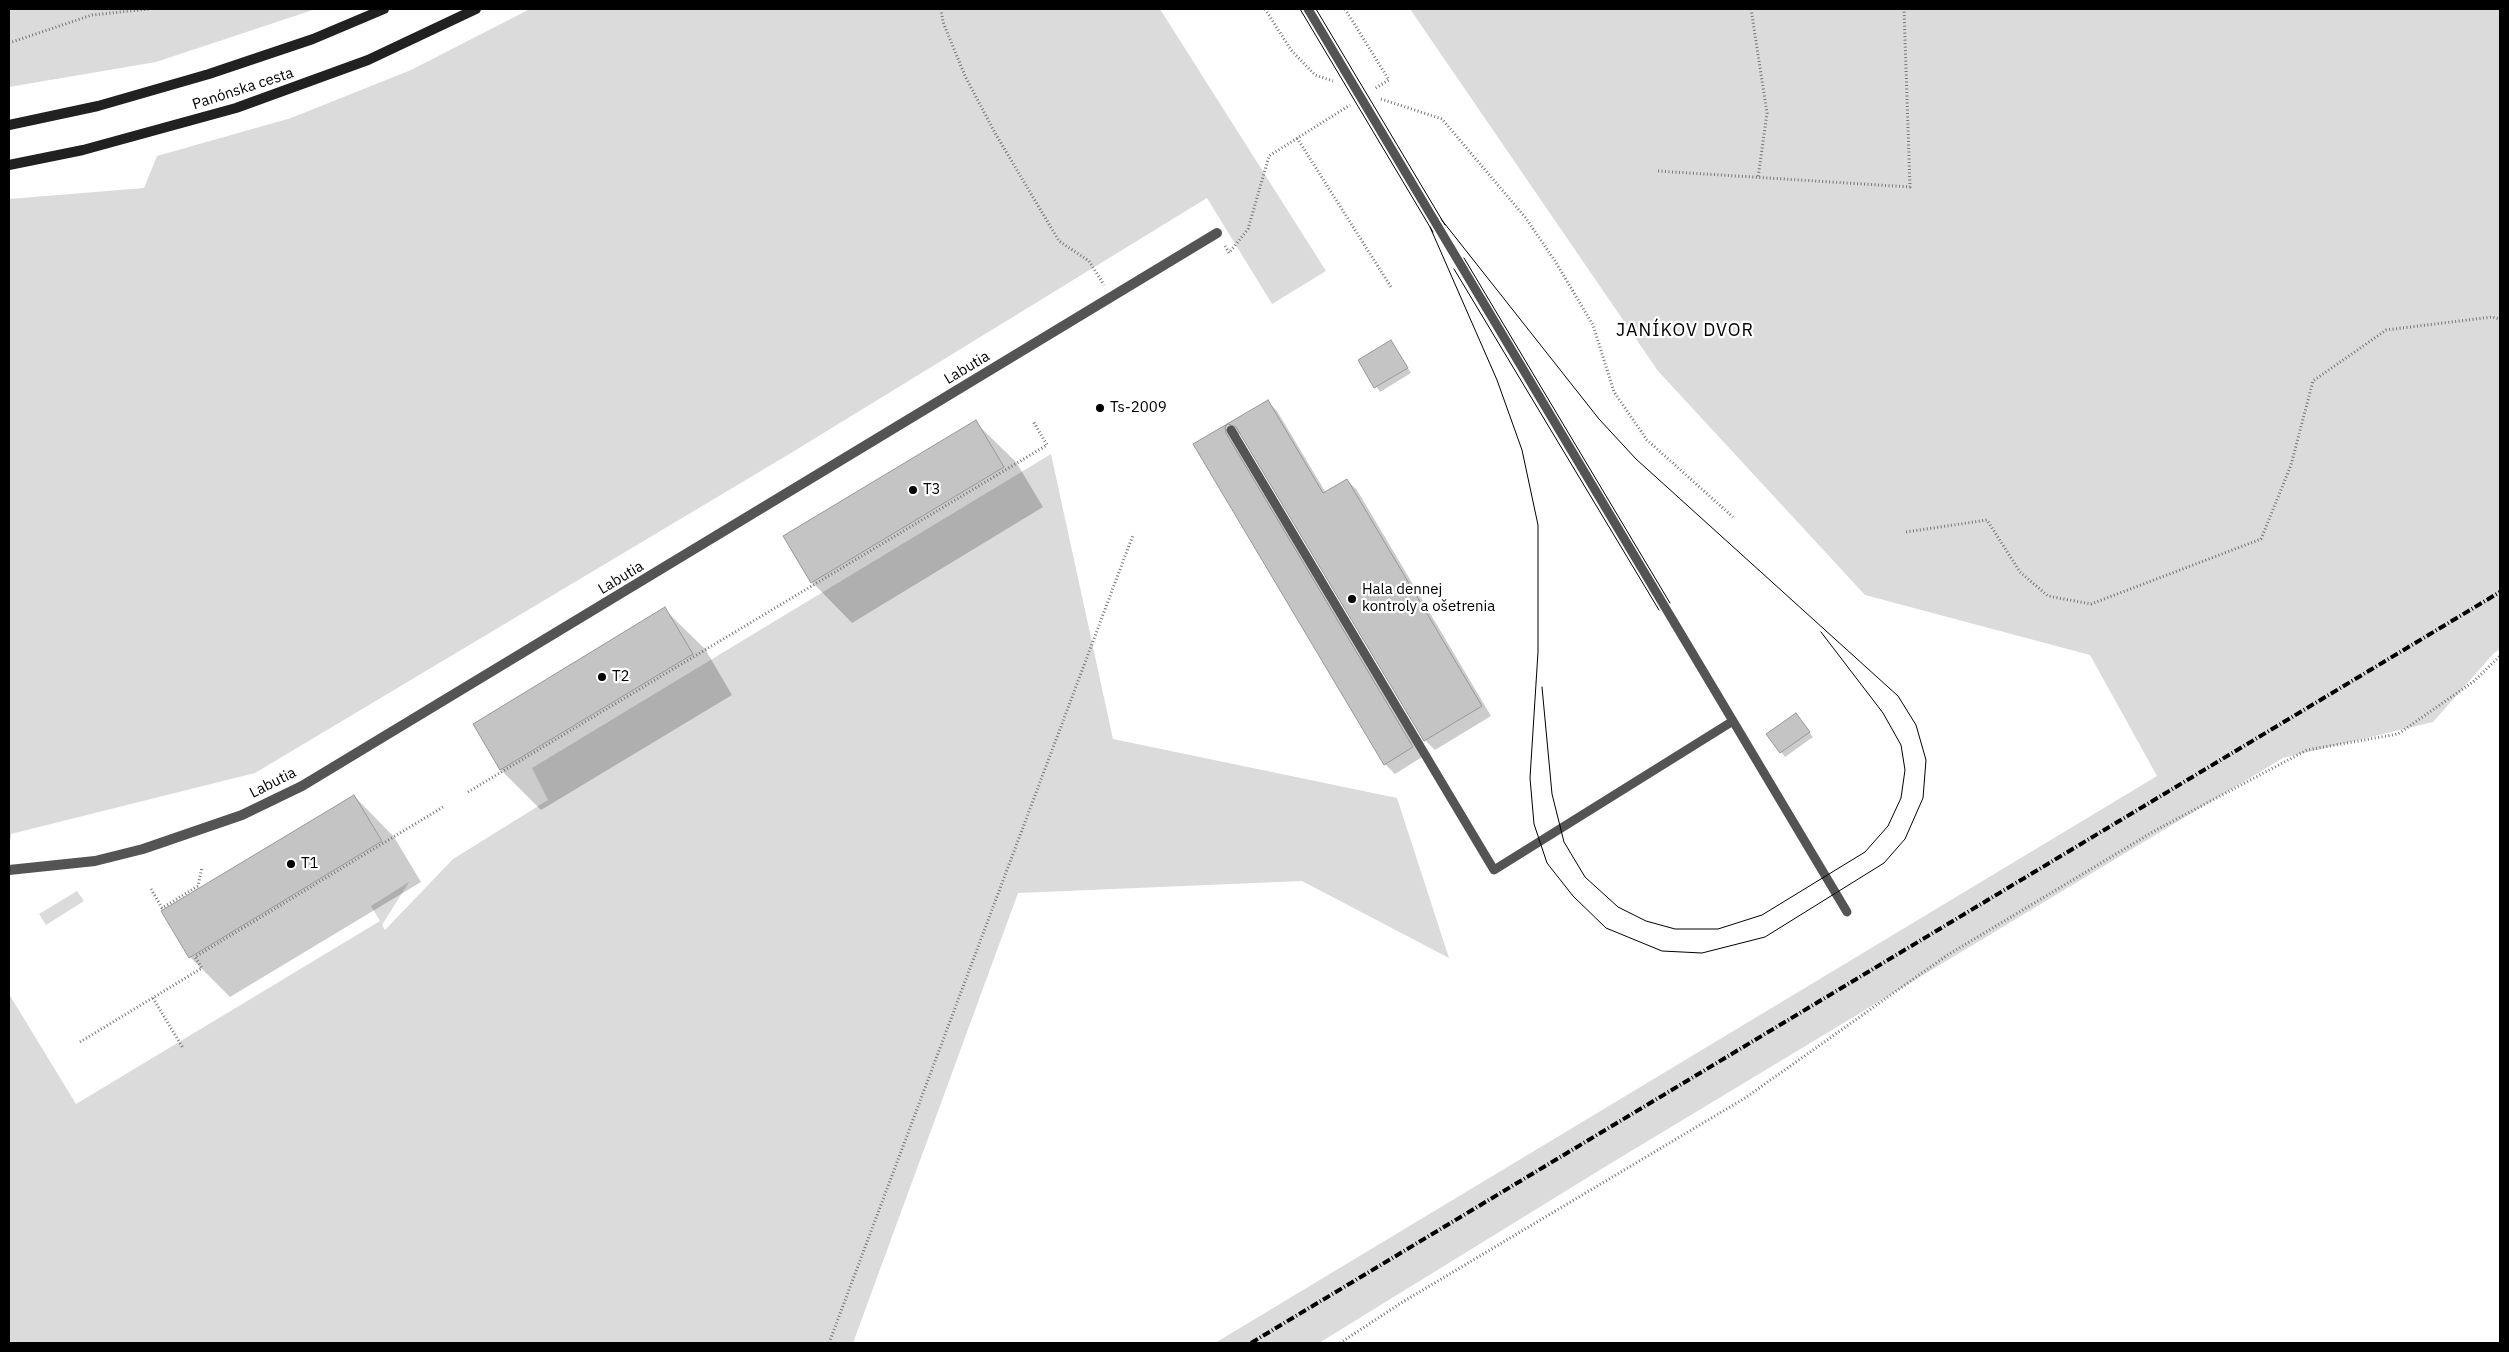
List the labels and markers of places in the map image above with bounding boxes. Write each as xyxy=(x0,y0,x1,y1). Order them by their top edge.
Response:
place label: Ts-2009 xyxy=(1110,399,1167,417)
marker: Ts-2009 xyxy=(1094,402,1106,414)
place label: T3 xyxy=(923,481,941,499)
marker: T3 xyxy=(907,484,919,496)
place label: Hala dennej kontroly a ošetrenia xyxy=(1362,581,1495,616)
marker: Hala dennej kontroly a ošetrenia xyxy=(1346,593,1358,605)
place label: T2 xyxy=(612,668,630,686)
marker: T2 xyxy=(596,671,608,683)
place label: T1 xyxy=(301,855,319,873)
marker: T1 xyxy=(285,858,297,870)

